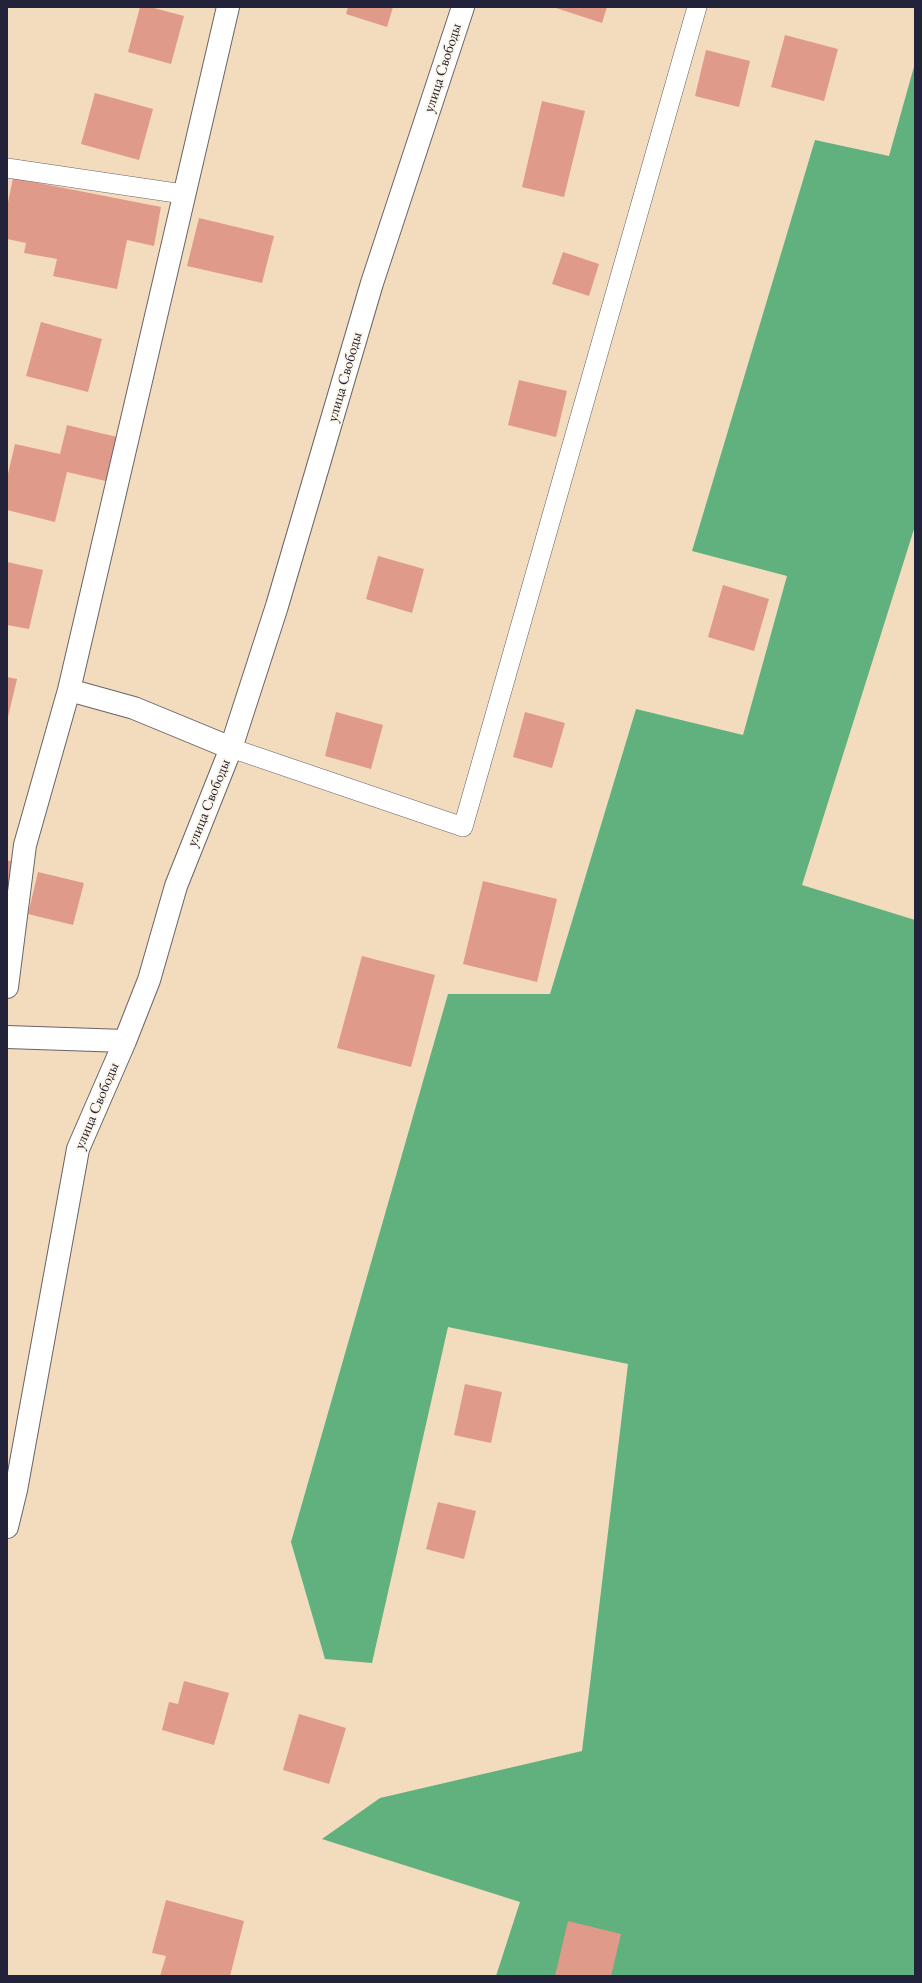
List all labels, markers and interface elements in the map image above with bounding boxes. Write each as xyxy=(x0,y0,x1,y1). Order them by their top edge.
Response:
street label: улица Свободы xyxy=(420,21,466,115)
street label: улица Свободы xyxy=(324,330,366,424)
street label: улица Свободы xyxy=(183,757,235,849)
street label: улица Свободы xyxy=(71,1060,123,1152)

